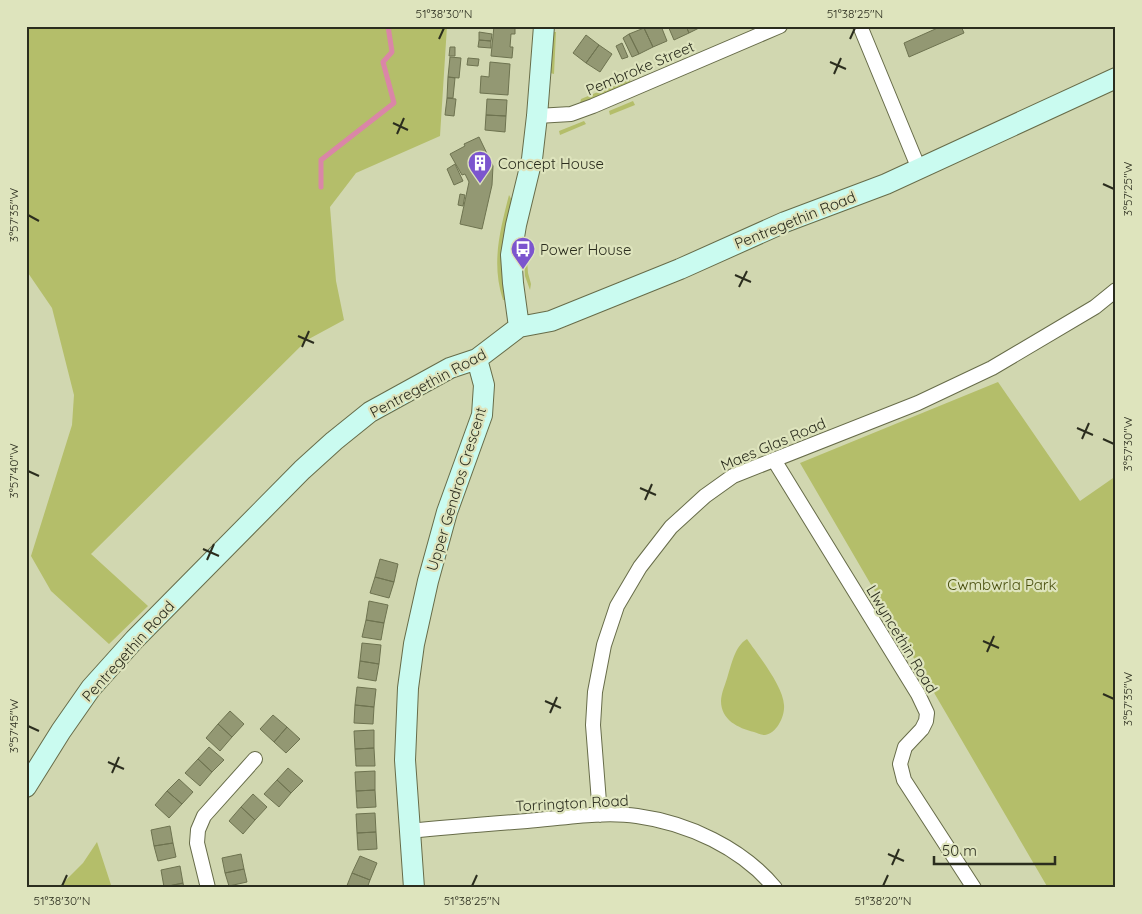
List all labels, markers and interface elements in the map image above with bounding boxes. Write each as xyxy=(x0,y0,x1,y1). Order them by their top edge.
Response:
text: 51°38'30"N xyxy=(416,6,472,21)
text: 51°38'25"N xyxy=(827,6,883,21)
street label: Pembroke Street xyxy=(583,37,697,99)
building icon: Concept House xyxy=(467,150,493,184)
place label: Concept House xyxy=(498,154,604,173)
text: 3°57'25"W xyxy=(1120,161,1135,216)
text: 3°57'35"W xyxy=(6,187,21,242)
street label: Pentregethin Road xyxy=(732,187,858,253)
bus stop icon: Power House xyxy=(510,236,536,270)
place label: Power House xyxy=(540,240,631,259)
street label: Pentregethin Road xyxy=(367,344,489,422)
street label: Upper Gendros Crescent xyxy=(422,405,490,573)
street label: Maes Glas Road xyxy=(718,413,828,475)
text: 3°57'30"W xyxy=(1120,416,1135,471)
text: 3°57'40"W xyxy=(6,443,21,498)
park label: Cwmbwrla Park xyxy=(947,575,1057,594)
street label: Llwyncethin Road xyxy=(862,582,942,696)
street label: Pentregethin Road xyxy=(78,597,178,705)
text: 3°57'35"W xyxy=(1120,671,1135,726)
text: 3°57'45"W xyxy=(6,698,21,753)
street label: Torrington Road xyxy=(515,791,629,815)
scale bar xyxy=(934,834,1056,866)
text: 50 m xyxy=(942,841,977,860)
text: 51°38'30"N xyxy=(34,893,90,908)
text: 51°38'25"N xyxy=(444,893,500,908)
text: 51°38'20"N xyxy=(854,893,912,908)

